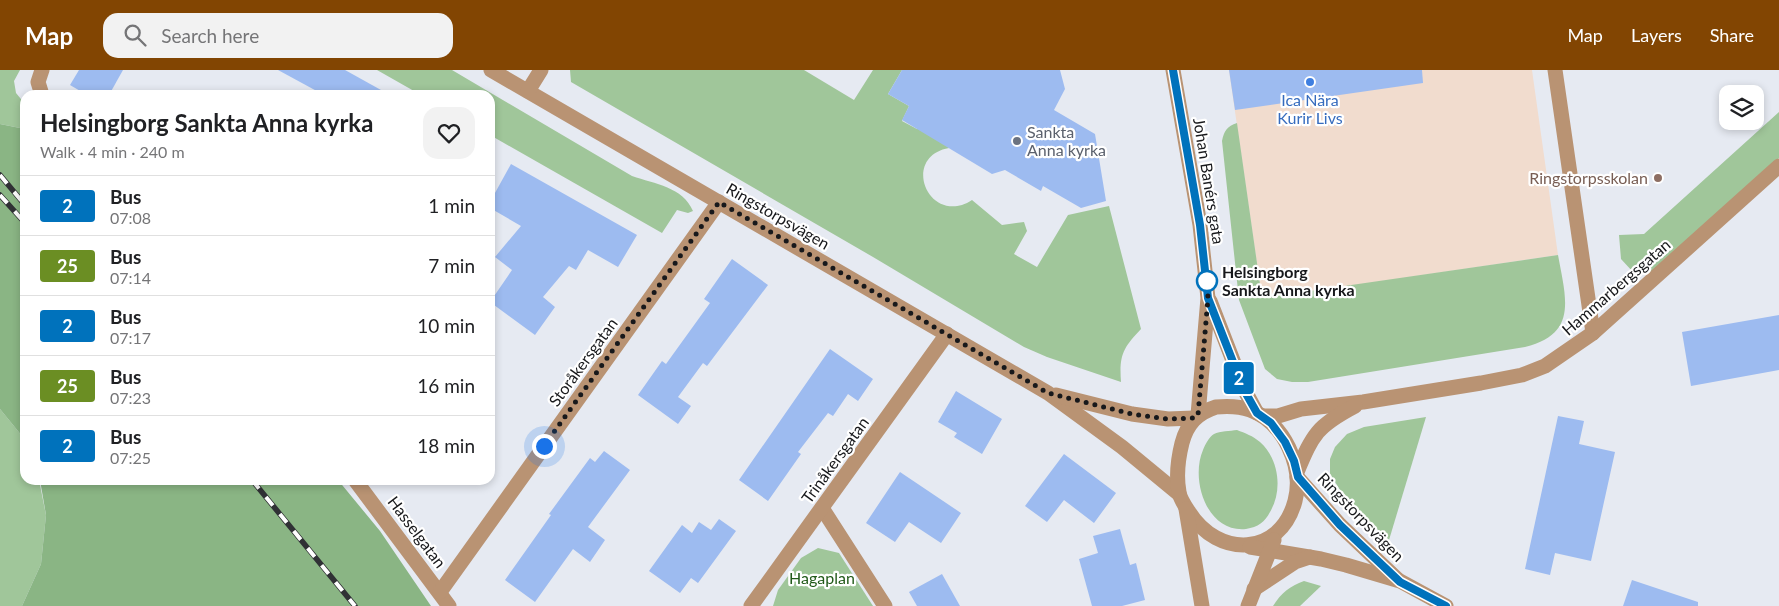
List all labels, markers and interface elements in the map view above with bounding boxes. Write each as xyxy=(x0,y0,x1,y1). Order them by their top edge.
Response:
search box xyxy=(103,13,453,58)
text: Map xyxy=(25,21,73,50)
icon: search xyxy=(121,21,149,49)
text: Search here xyxy=(161,24,259,47)
text: Map xyxy=(1567,24,1603,46)
text: Layers xyxy=(1631,24,1682,46)
text: Share xyxy=(1710,24,1754,46)
marker: Ica Nära Kurir Livs xyxy=(1304,76,1316,88)
map controls xyxy=(1719,85,1764,130)
button: layers xyxy=(1719,85,1764,130)
place label: Ica Nära Kurir Livs xyxy=(1277,90,1343,127)
button: heart xyxy=(423,107,475,159)
text: Helsingborg Sankta Anna kyrka xyxy=(40,108,373,137)
street label: Johan Banérs gata xyxy=(1190,116,1229,245)
place label: Sankta Anna kyrka xyxy=(1027,122,1106,159)
marker: Sankta Anna kyrka xyxy=(1011,135,1023,147)
text: Walk · 4 min · 240 m xyxy=(40,142,185,161)
place label: Ringstorpsskolan xyxy=(1529,168,1648,187)
marker: Ringstorpsskolan xyxy=(1652,172,1664,184)
street label: Ringstorpsvägen xyxy=(723,178,833,253)
text: Bus xyxy=(110,185,141,208)
text: 1 min xyxy=(428,194,475,217)
text: 2 xyxy=(62,195,73,217)
text: 07:08 xyxy=(110,208,151,227)
street label: Hammarbergsgatan xyxy=(1558,234,1674,339)
text: Bus xyxy=(110,245,141,268)
text: 7 min xyxy=(428,254,475,277)
text: 25 xyxy=(57,255,78,277)
place label: Helsingborg Sankta Anna kyrka xyxy=(1222,262,1355,299)
text: 07:14 xyxy=(110,268,151,287)
marker: Helsingborg Sankta Anna kyrka xyxy=(1196,270,1218,292)
text: Bus xyxy=(110,305,141,328)
text: 10 min xyxy=(417,314,475,337)
street label: Storåkersgatan xyxy=(544,314,621,409)
text: 2 xyxy=(62,315,73,337)
text: 07:17 xyxy=(110,328,151,347)
line badge: 2 xyxy=(1223,362,1255,394)
text: Bus xyxy=(110,365,141,388)
text: 2 xyxy=(1234,367,1244,389)
text: 16 min xyxy=(417,374,475,397)
text: 25 xyxy=(57,375,78,397)
text: 07:23 xyxy=(110,388,151,407)
street label: Trinåkersgatan xyxy=(797,413,872,506)
text: Bus xyxy=(110,425,141,448)
text: 18 min xyxy=(417,434,475,457)
your location xyxy=(532,434,557,459)
text: 2 xyxy=(62,435,73,457)
text: 07:25 xyxy=(110,448,151,467)
street label: Ringstorpsvägen xyxy=(1314,468,1408,565)
street label: Hasselgatan xyxy=(384,492,451,571)
park label: Hagaplan xyxy=(789,568,855,587)

